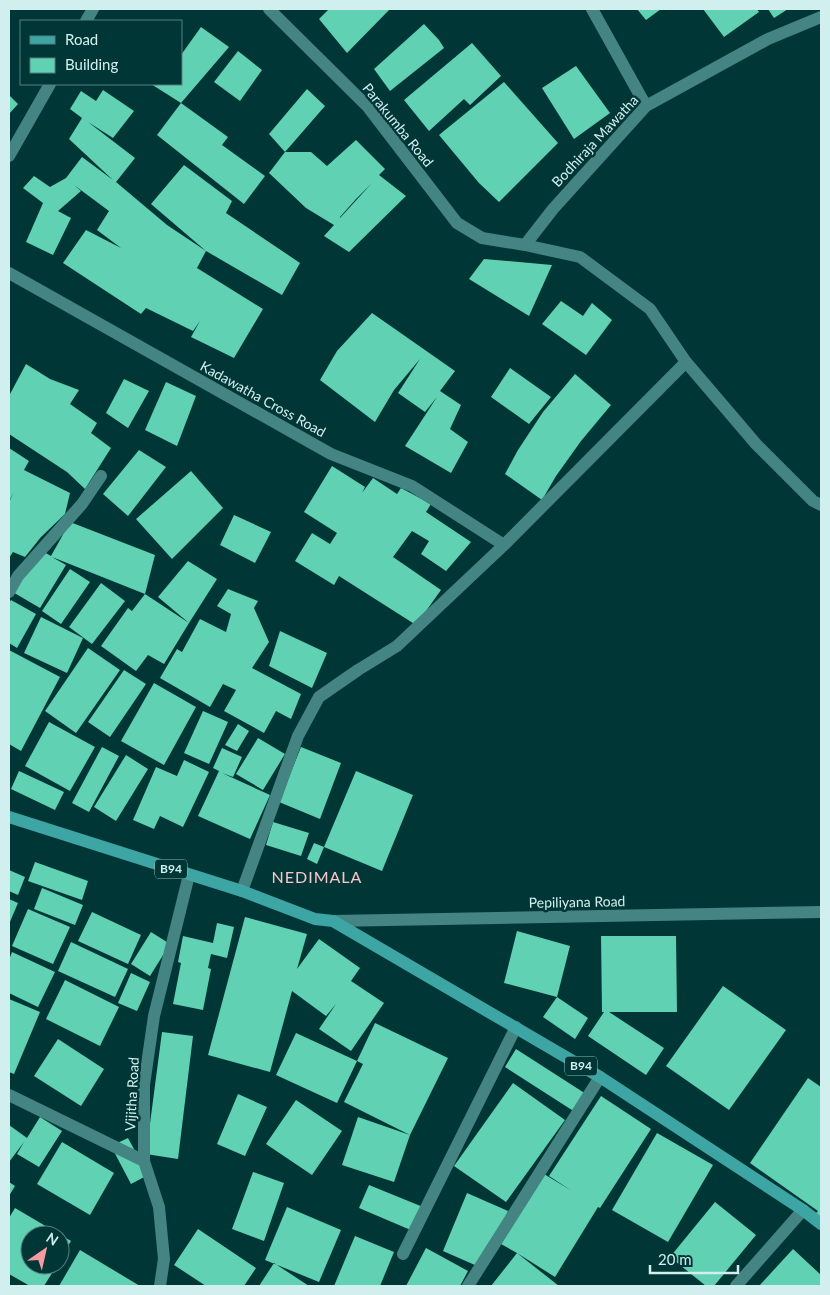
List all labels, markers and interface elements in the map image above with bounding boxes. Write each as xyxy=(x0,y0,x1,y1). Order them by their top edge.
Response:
legend xyxy=(20,20,182,85)
text: Road xyxy=(65,30,98,48)
text: Building xyxy=(65,55,118,73)
street label: Parakumba Road xyxy=(359,79,437,170)
street label: Bodhiraja Mawatha xyxy=(548,91,641,190)
street label: Kadawatha Cross Road xyxy=(197,357,329,440)
road number: B94 xyxy=(155,860,187,879)
district label: NEDIMALA xyxy=(272,867,362,886)
street label: Pepiliyana Road xyxy=(528,892,626,911)
road number: B94 xyxy=(565,1056,597,1076)
street label: Vijitha Road xyxy=(121,1057,142,1131)
north arrow xyxy=(20,1225,70,1275)
text: N xyxy=(43,1229,62,1249)
scale bar xyxy=(650,1242,738,1274)
text: 20 m xyxy=(658,1250,692,1268)

